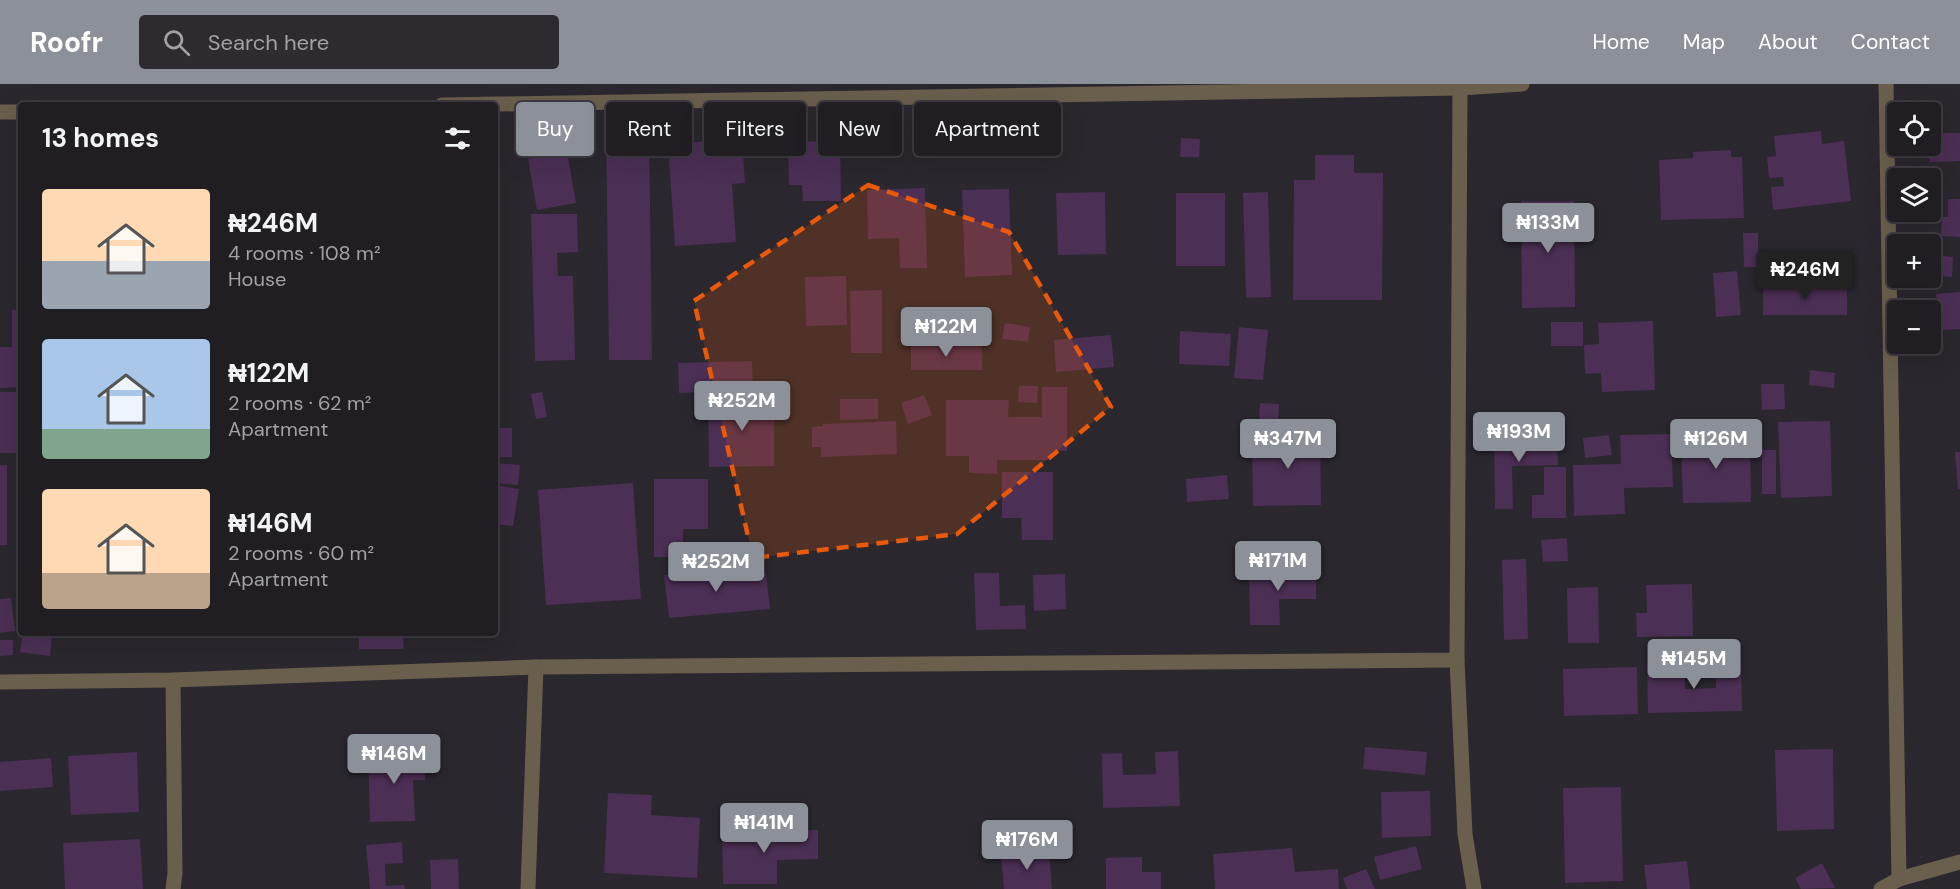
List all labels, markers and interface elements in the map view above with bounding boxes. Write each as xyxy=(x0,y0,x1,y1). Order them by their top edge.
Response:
search box xyxy=(139,15,559,69)
text: Roofr xyxy=(30,24,103,61)
icon: search xyxy=(160,26,193,59)
text: Search here xyxy=(208,28,329,57)
text: Home xyxy=(1592,28,1650,56)
text: Map xyxy=(1683,28,1725,56)
text: About xyxy=(1758,28,1818,56)
text: Contact xyxy=(1851,28,1930,56)
chip: Buy xyxy=(516,102,594,156)
chip: Rent xyxy=(606,102,692,156)
chip: Filters xyxy=(704,102,806,156)
chip: New xyxy=(818,102,902,156)
chip: Apartment xyxy=(914,102,1061,156)
map controls xyxy=(1887,102,1941,354)
button: locate xyxy=(1887,102,1941,156)
text: 13 homes xyxy=(42,121,159,155)
icon: filters xyxy=(441,122,474,155)
button: layers xyxy=(1887,168,1941,222)
pin: ₦133M xyxy=(1506,203,1590,254)
text: ₦246M xyxy=(228,206,318,240)
text: ₦133M xyxy=(1516,209,1580,235)
icon: home xyxy=(90,213,162,285)
button: + xyxy=(1887,234,1941,288)
text: 4 rooms · 108 m² xyxy=(228,240,380,266)
pin: ₦246M xyxy=(1763,250,1847,301)
text: ₦246M xyxy=(1770,256,1840,282)
text: House xyxy=(228,266,286,292)
button: − xyxy=(1887,300,1941,354)
pin: ₦122M xyxy=(904,307,988,358)
text: ₦122M xyxy=(915,313,977,339)
text: ₦122M xyxy=(228,356,309,390)
icon: home xyxy=(90,363,162,435)
pin: ₦252M xyxy=(700,381,784,432)
text: ₦252M xyxy=(708,387,776,413)
text: 2 rooms · 62 m² xyxy=(228,390,371,416)
pin: ₦193M xyxy=(1477,412,1561,463)
text: Apartment xyxy=(228,416,328,442)
text: ₦193M xyxy=(1487,418,1551,444)
pin: ₦347M xyxy=(1246,419,1330,470)
pin: ₦126M xyxy=(1674,419,1758,470)
text: ₦347M xyxy=(1254,425,1322,451)
text: ₦126M xyxy=(1684,425,1748,451)
text: ₦146M xyxy=(228,506,313,540)
icon: home xyxy=(90,513,162,585)
text: 2 rooms · 60 m² xyxy=(228,540,374,566)
pin: ₦171M xyxy=(1236,541,1320,592)
pin: ₦252M xyxy=(674,542,758,593)
text: ₦171M xyxy=(1249,547,1307,573)
text: ₦252M xyxy=(682,548,750,574)
text: Apartment xyxy=(228,566,328,592)
pin: ₦145M xyxy=(1652,639,1736,690)
text: ₦145M xyxy=(1662,645,1726,671)
pin: ₦146M xyxy=(352,734,436,785)
text: ₦146M xyxy=(361,740,427,766)
pin: ₦141M xyxy=(722,803,806,854)
text: ₦141M xyxy=(734,809,794,835)
pin: ₦176M xyxy=(985,820,1069,871)
text: ₦176M xyxy=(996,826,1058,852)

